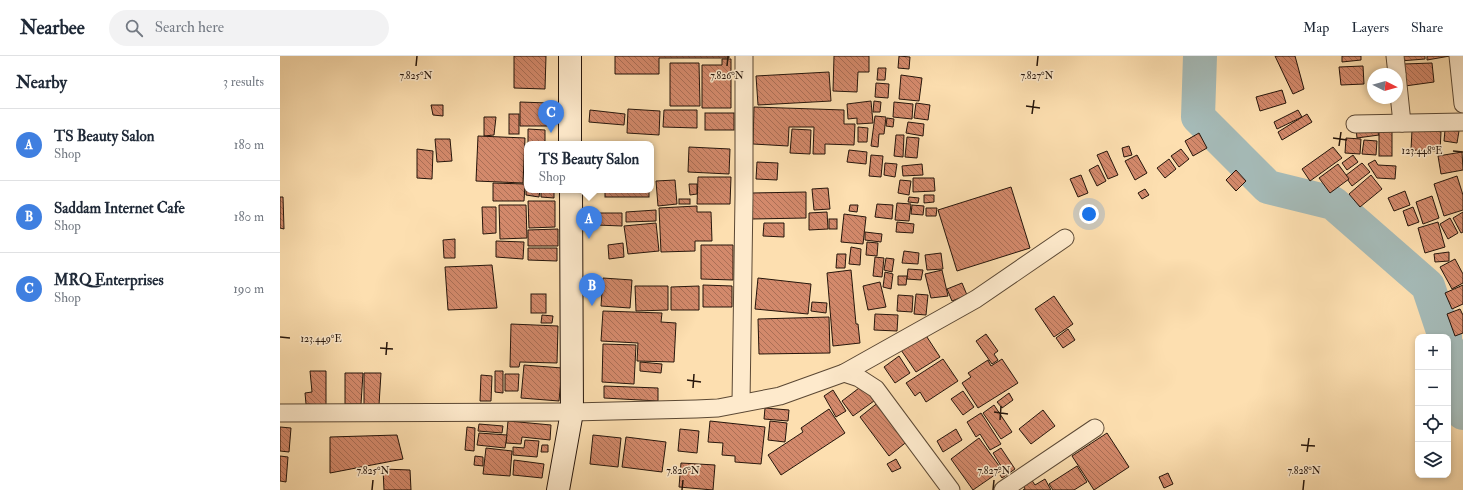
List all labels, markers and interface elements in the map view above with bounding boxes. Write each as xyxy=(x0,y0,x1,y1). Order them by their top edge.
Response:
search box xyxy=(109,10,389,46)
text: Nearbee xyxy=(20,16,85,40)
icon: search xyxy=(123,17,145,39)
text: Search here xyxy=(155,18,224,37)
text: Map xyxy=(1303,19,1329,36)
text: Layers xyxy=(1351,19,1389,36)
text: Share xyxy=(1411,19,1443,36)
north arrow xyxy=(1367,68,1403,104)
text: 7.825°N xyxy=(400,70,433,82)
text: 7.826°N xyxy=(710,70,744,82)
text: 7.827°N xyxy=(1020,70,1054,82)
text: Nearby xyxy=(16,72,67,93)
text: 3 results xyxy=(223,74,264,90)
pin: C xyxy=(538,100,564,133)
text: TS Beauty Salon xyxy=(54,127,154,146)
text: A xyxy=(25,137,33,153)
text: 180 m xyxy=(234,137,264,153)
popup xyxy=(524,141,654,193)
text: 123.448°E xyxy=(1402,145,1442,157)
text: Shop xyxy=(54,146,81,162)
text: TS Beauty Salon xyxy=(539,150,639,169)
text: Shop xyxy=(539,169,566,185)
text: Saddam Internet Cafe xyxy=(54,199,185,218)
your location xyxy=(1079,204,1099,224)
pin: A xyxy=(576,206,602,239)
text: B xyxy=(25,209,33,225)
text: 180 m xyxy=(234,209,264,225)
text: Shop xyxy=(54,218,81,234)
text: MRQ Enterprises xyxy=(54,271,164,290)
pin: B xyxy=(579,273,605,306)
text: C xyxy=(24,281,34,297)
text: 190 m xyxy=(233,281,264,297)
text: Shop xyxy=(54,290,81,306)
text: 123.449°E xyxy=(300,333,342,345)
map controls xyxy=(1415,334,1451,478)
button: + xyxy=(1415,334,1451,370)
button: − xyxy=(1415,370,1451,406)
button: locate xyxy=(1415,406,1451,442)
button: layers xyxy=(1415,442,1451,478)
text: 7.825°N xyxy=(357,465,390,477)
text: 7.826°N xyxy=(666,465,700,477)
text: 7.827°N xyxy=(977,465,1011,477)
text: 7.828°N xyxy=(1287,465,1321,477)

